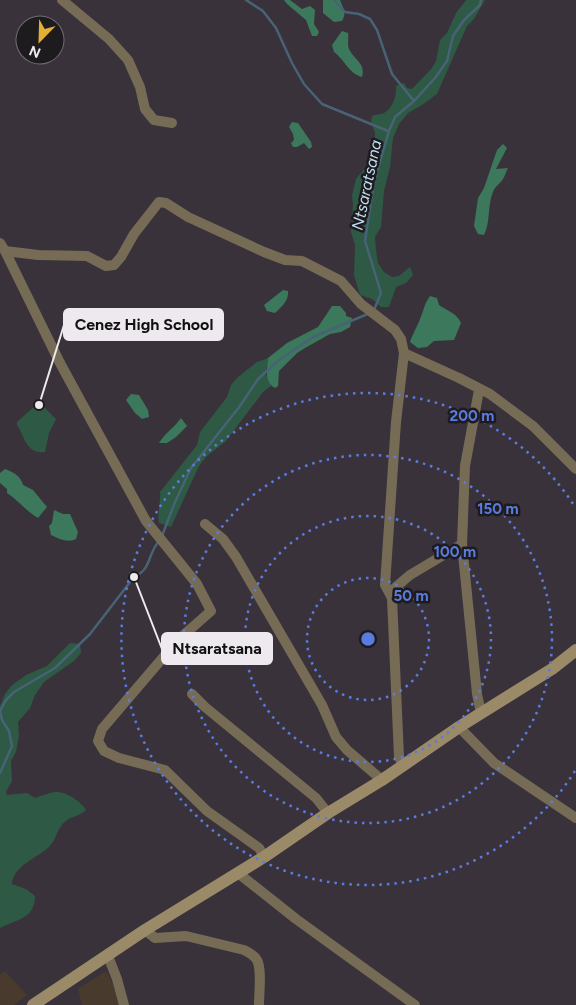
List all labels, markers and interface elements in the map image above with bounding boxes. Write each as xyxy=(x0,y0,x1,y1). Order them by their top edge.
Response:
north arrow xyxy=(15,15,65,65)
text: N xyxy=(27,42,43,61)
water label: Ntsaratsana xyxy=(348,138,385,232)
callout: Cenez High School xyxy=(64,309,223,340)
text: Cenez High School xyxy=(75,315,213,334)
text: 200 m xyxy=(450,407,494,425)
text: 150 m xyxy=(477,500,519,518)
text: 100 m xyxy=(434,543,476,561)
text: 50 m xyxy=(393,587,429,605)
centre of rings xyxy=(359,630,377,648)
callout: Ntsaratsana xyxy=(162,633,272,664)
text: Ntsaratsana xyxy=(172,639,262,658)

